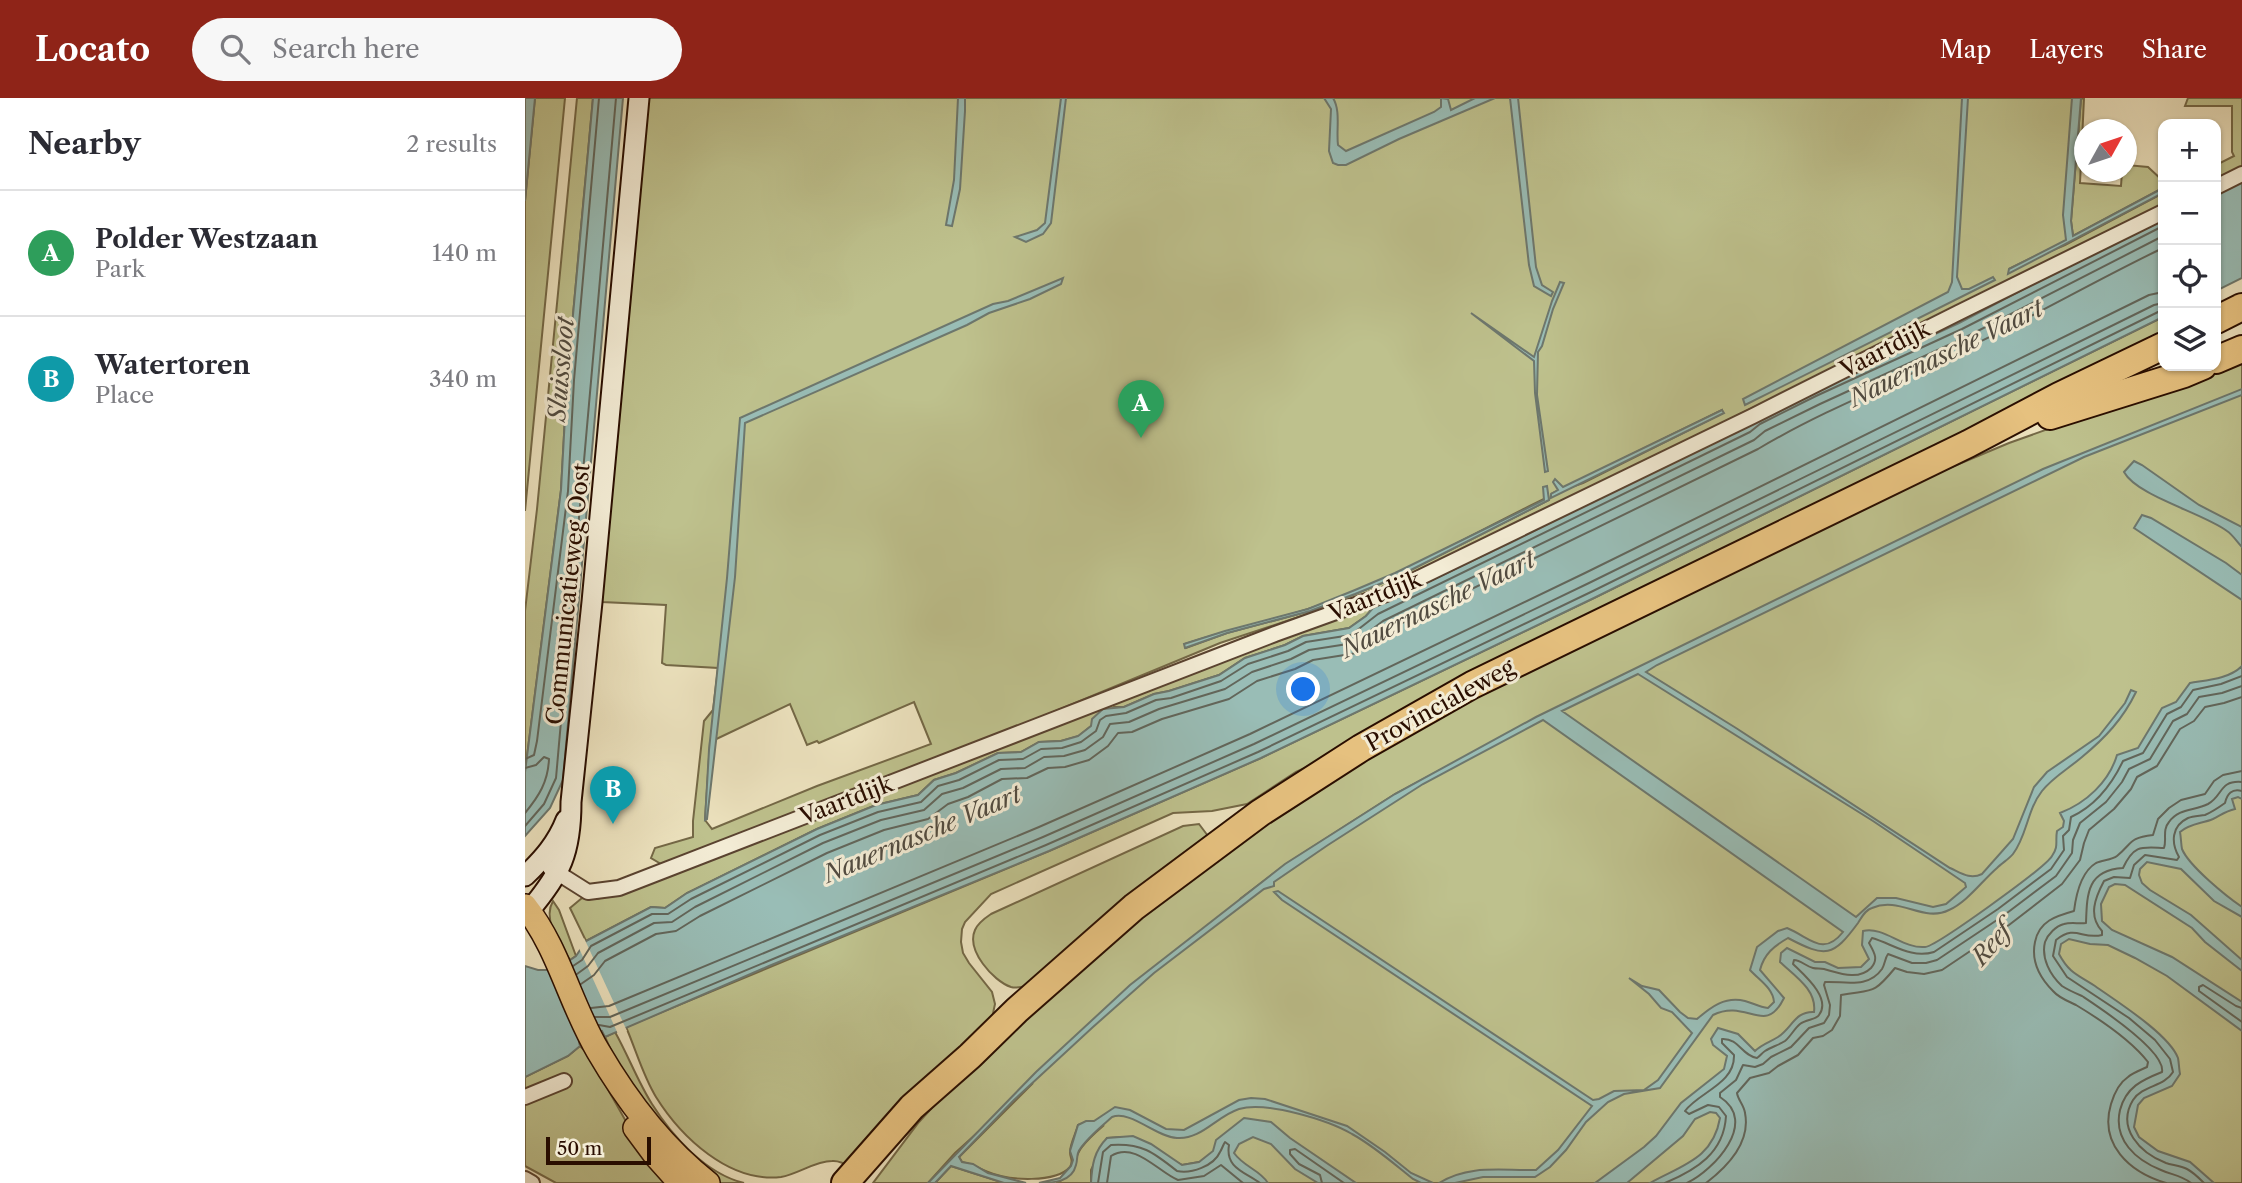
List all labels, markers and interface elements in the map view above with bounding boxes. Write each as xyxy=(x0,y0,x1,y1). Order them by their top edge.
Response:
search box xyxy=(192,18,682,81)
text: Locato xyxy=(35,29,150,70)
icon: search xyxy=(216,30,254,68)
text: Search here xyxy=(272,33,420,65)
text: Map xyxy=(1940,35,1991,64)
text: Layers xyxy=(2029,35,2104,64)
text: Share xyxy=(2142,35,2207,64)
north arrow xyxy=(2074,119,2137,182)
map controls xyxy=(2158,119,2221,371)
button: + xyxy=(2158,119,2221,182)
text: Nearby xyxy=(28,125,141,162)
text: 2 results xyxy=(406,130,497,158)
button: − xyxy=(2158,182,2221,245)
text: Polder Westzaan xyxy=(95,223,318,255)
text: A xyxy=(42,239,60,267)
text: 140 m xyxy=(432,239,497,267)
button: locate xyxy=(2158,245,2221,308)
text: Park xyxy=(95,255,145,283)
water label: Nauernasche Vaart xyxy=(1842,293,2049,413)
button: layers xyxy=(2158,308,2221,371)
water label: Sluissloot xyxy=(542,314,580,424)
street label: Vaartdijk xyxy=(1834,314,1936,384)
text: Watertoren xyxy=(95,349,250,381)
text: B xyxy=(42,365,60,393)
text: 340 m xyxy=(429,365,497,393)
pin: A xyxy=(1118,380,1164,438)
text: Place xyxy=(95,381,154,409)
street label: Communicatieweg Oost xyxy=(540,462,596,726)
water label: Nauernasche Vaart xyxy=(1334,544,1541,664)
street label: Vaartdijk xyxy=(1324,564,1427,628)
street label: Provincialeweg xyxy=(1361,652,1520,757)
your location xyxy=(1286,672,1320,706)
pin: B xyxy=(590,766,636,824)
street label: Vaartdijk xyxy=(795,769,898,831)
water label: Nauernasche Vaart xyxy=(817,779,1027,890)
water label: Reef xyxy=(1964,911,2022,972)
scale bar xyxy=(546,1134,651,1166)
text: 50 m xyxy=(557,1137,602,1160)

